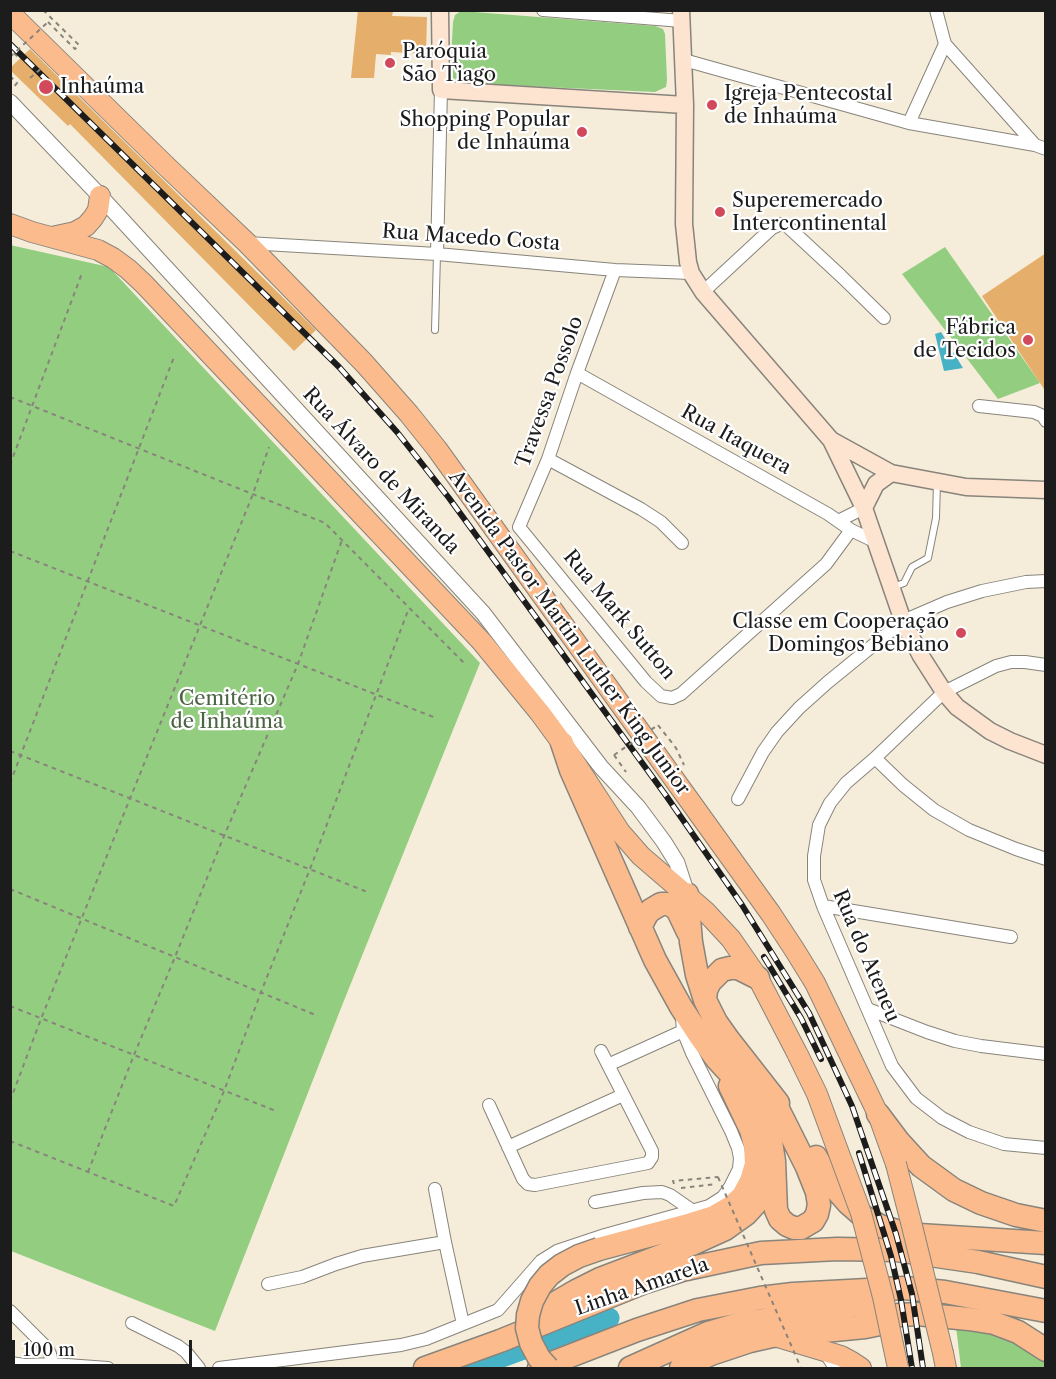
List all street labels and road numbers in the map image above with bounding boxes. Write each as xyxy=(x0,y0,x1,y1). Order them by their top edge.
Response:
street label: Rua Macedo Costa xyxy=(381,220,561,256)
street label: Travessa Possolo xyxy=(511,313,589,471)
street label: Rua Álvaro de Miranda xyxy=(298,383,464,559)
street label: Rua Itaquera xyxy=(677,400,795,480)
street label: Avenida Pastor Martin Luther King Junior xyxy=(443,466,695,800)
street label: Rua Mark Sutton xyxy=(558,545,680,685)
street label: Rua do Ateneu xyxy=(827,886,905,1026)
street label: Linha Amarela xyxy=(572,1253,712,1321)

